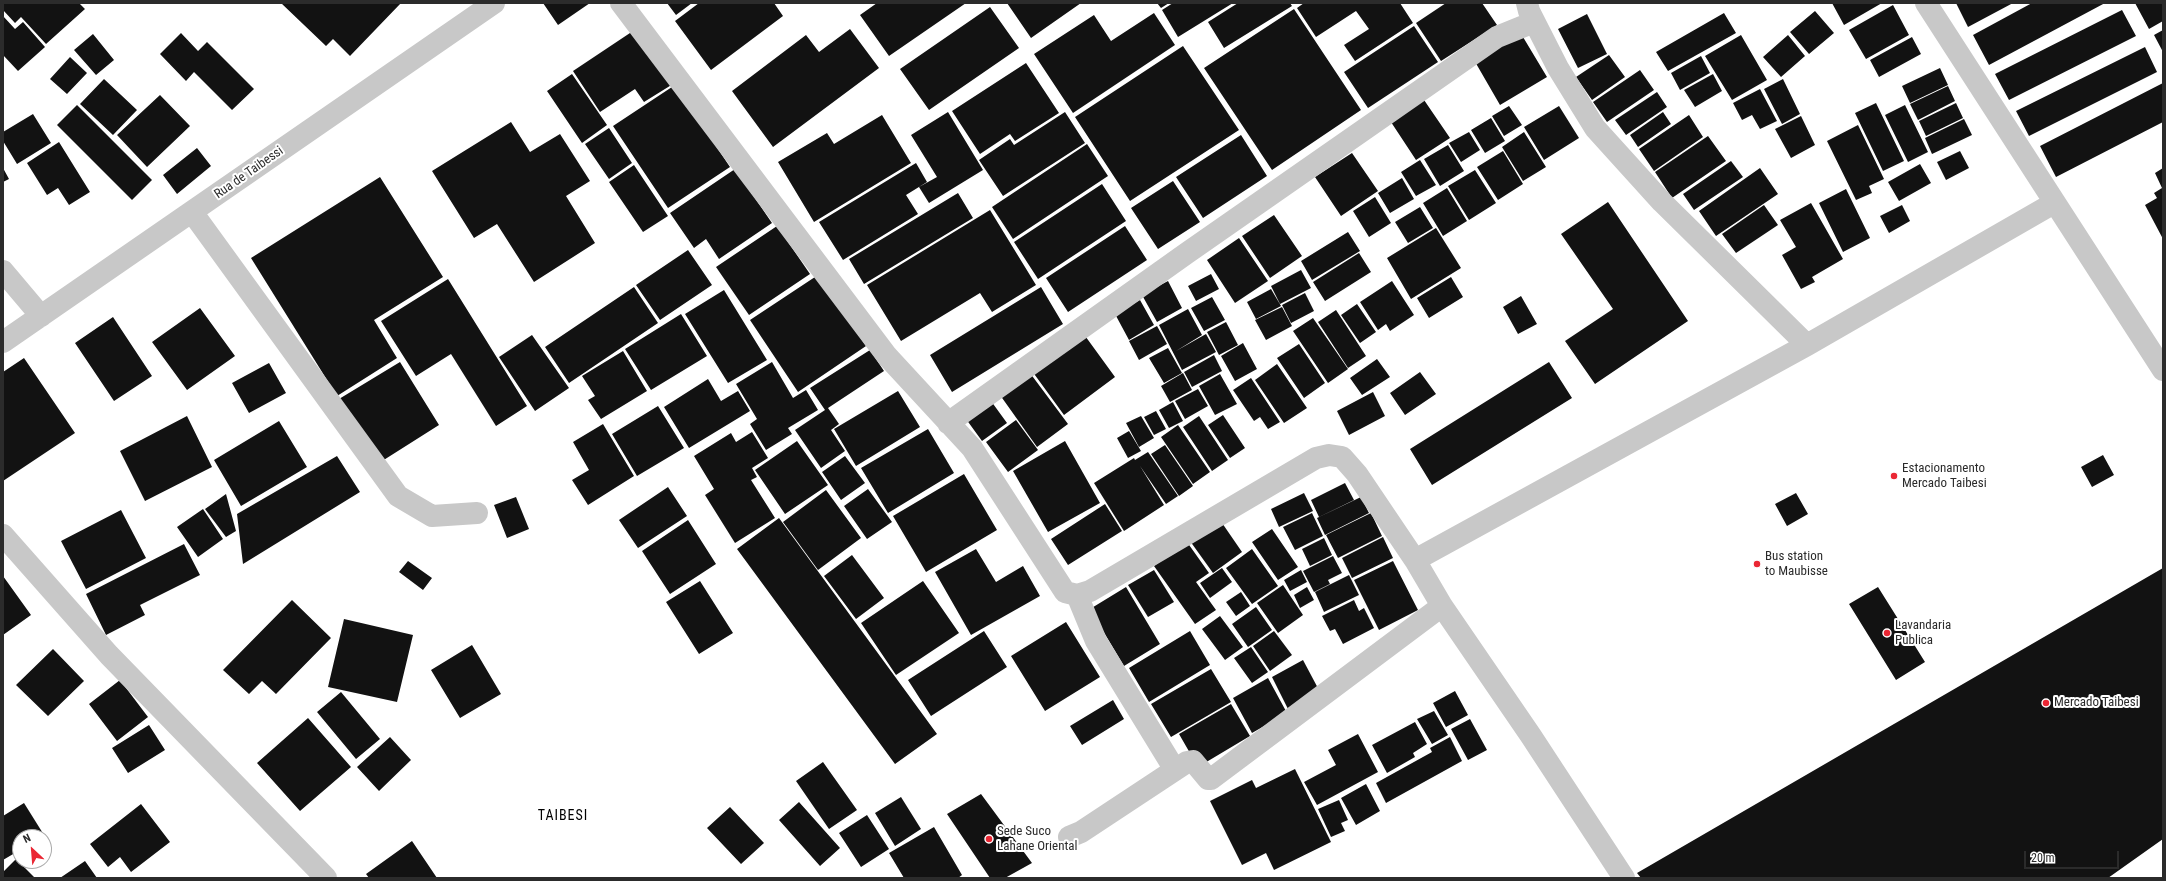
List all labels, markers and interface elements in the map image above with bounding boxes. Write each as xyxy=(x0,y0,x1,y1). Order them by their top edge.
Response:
street label: Rua de Taibessi xyxy=(212,144,286,202)
place label: Estacionamento Mercado Taibesi xyxy=(1902,461,1987,492)
marker: Estacionamento Mercado Taibesi xyxy=(1889,471,1899,481)
place label: Bus station to Maubisse xyxy=(1765,549,1828,580)
marker: Bus station to Maubisse xyxy=(1752,559,1762,569)
place label: Lavandaria Publica xyxy=(1895,618,1951,649)
marker: Lavandaria Publica xyxy=(1882,628,1892,638)
place label: Mercado Taibesi xyxy=(2054,695,2139,711)
marker: Mercado Taibesi xyxy=(2041,698,2051,708)
district label: TAIBESI xyxy=(538,808,588,824)
place label: Sede Suco Lahane Oriental xyxy=(997,824,1077,855)
north arrow xyxy=(12,829,52,869)
text: N xyxy=(21,831,33,846)
marker: Sede Suco Lahane Oriental xyxy=(984,834,994,844)
scale bar xyxy=(2026,843,2121,869)
text: 20 m xyxy=(2031,851,2055,865)

